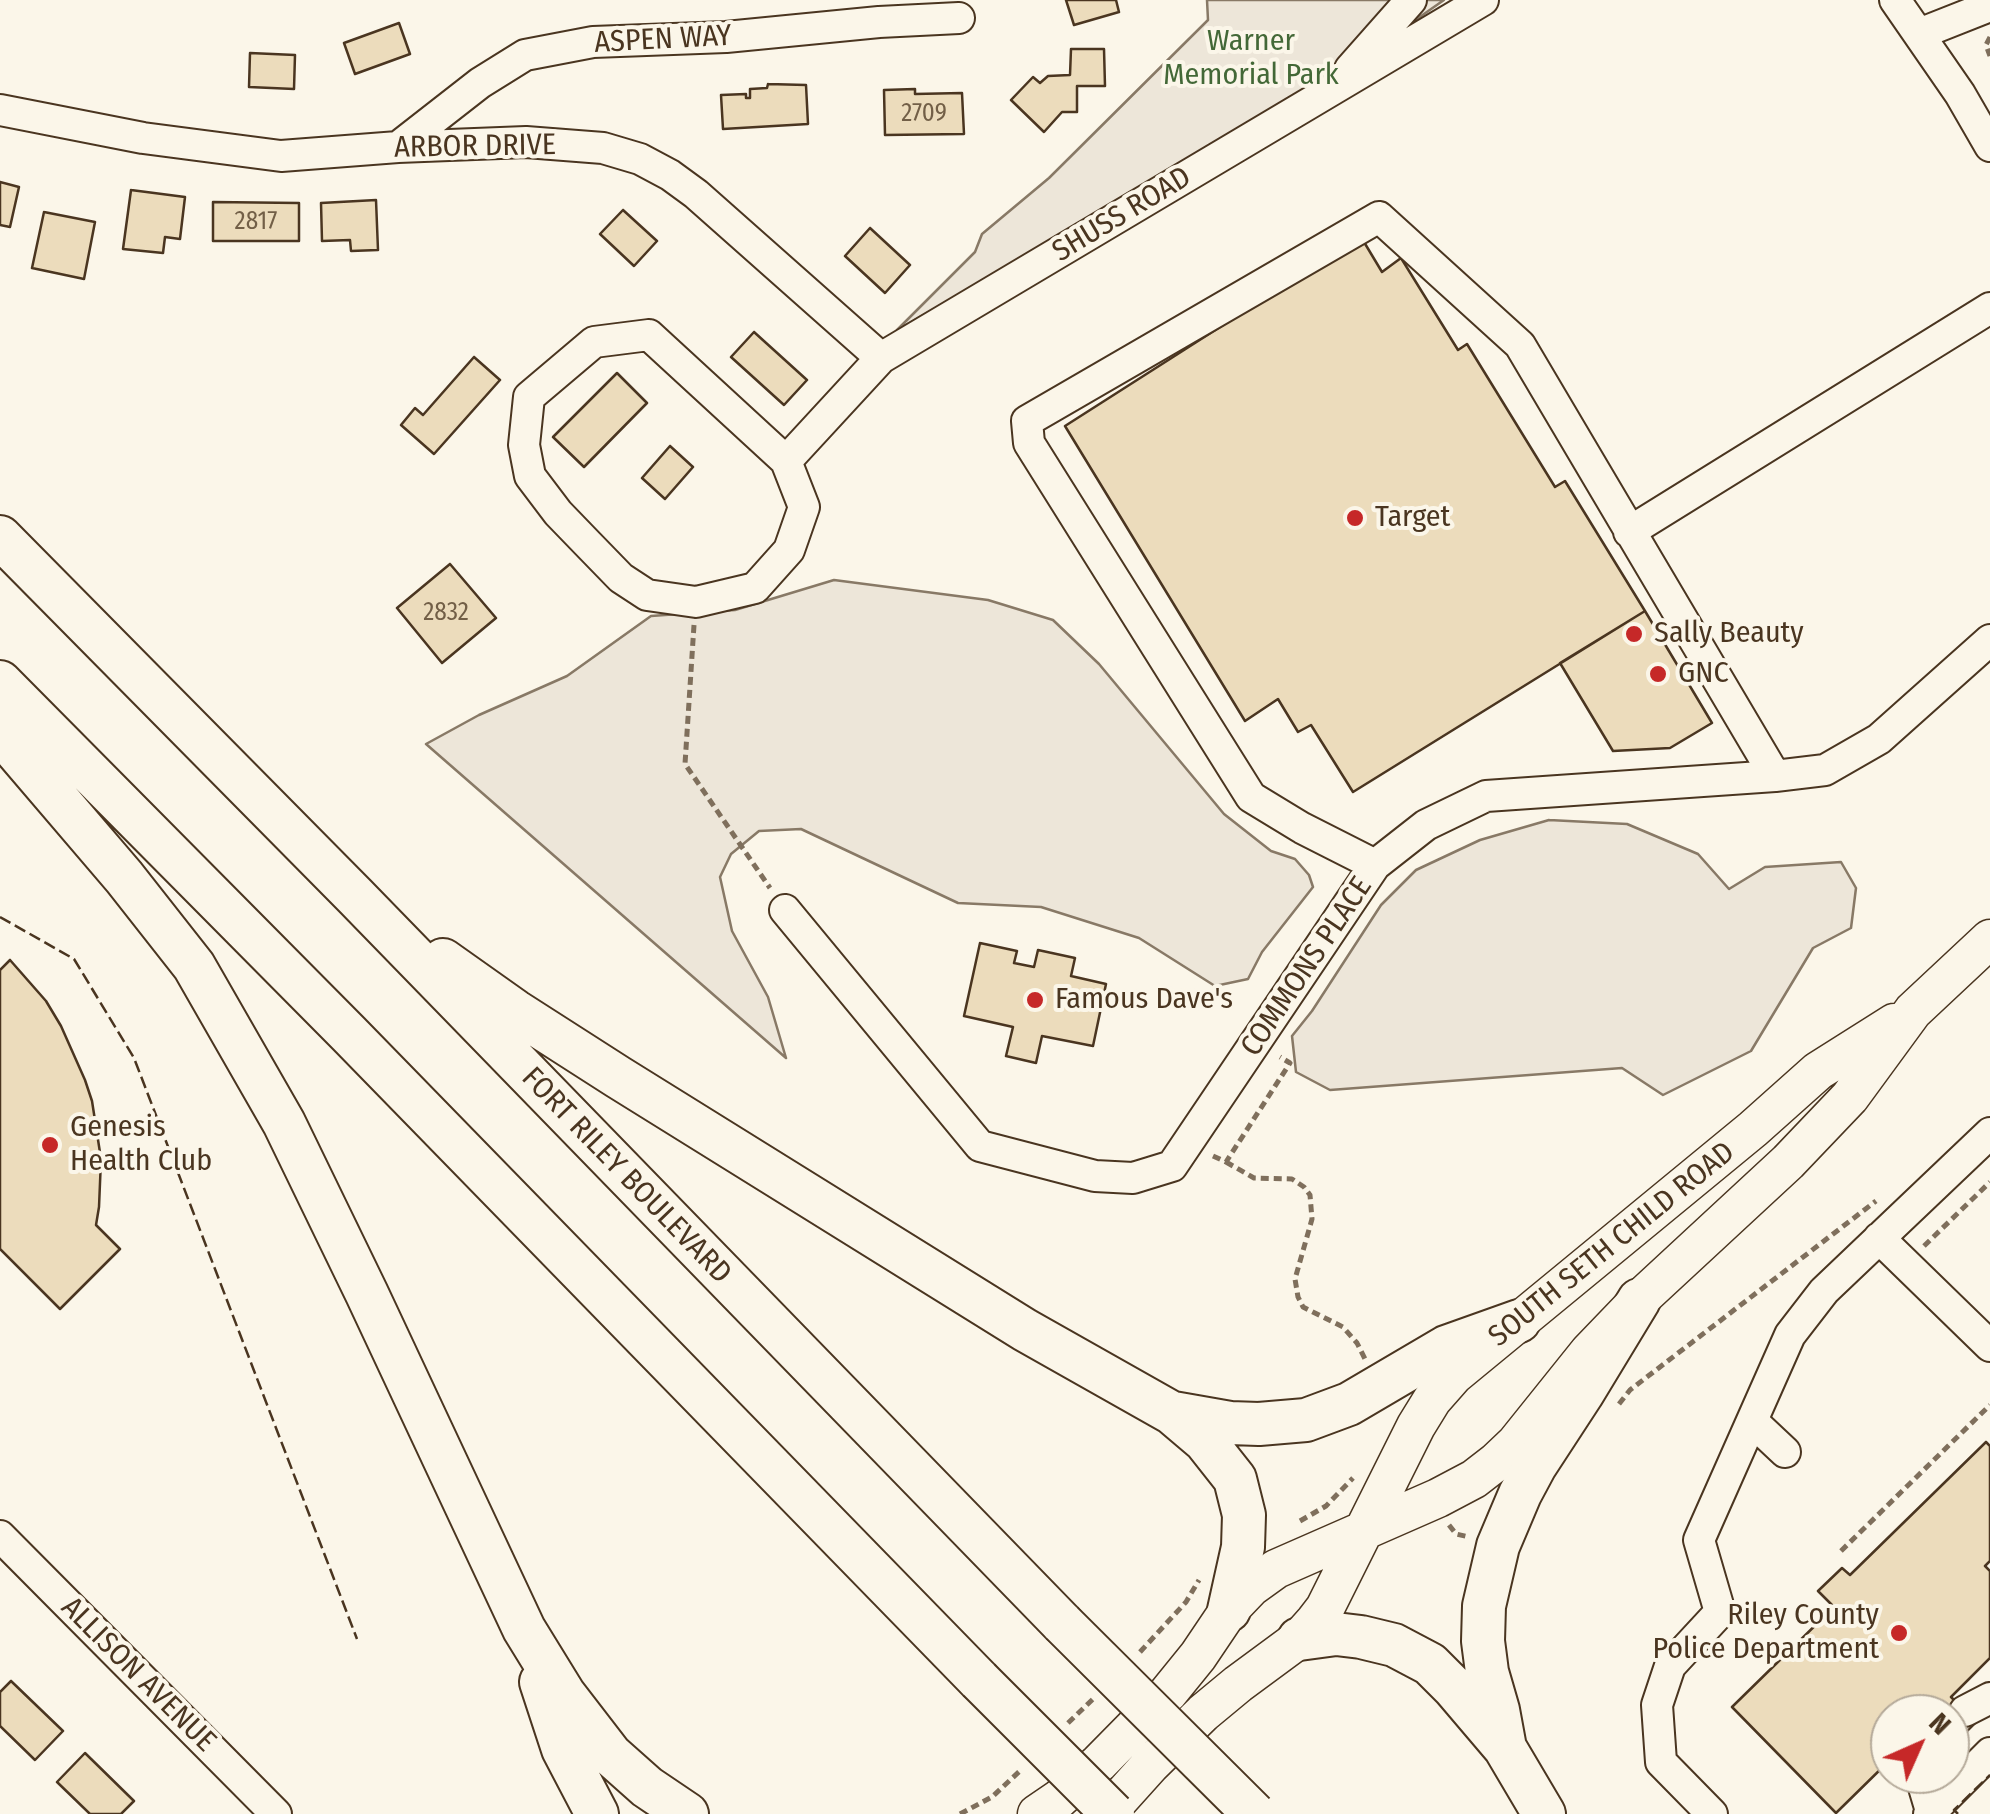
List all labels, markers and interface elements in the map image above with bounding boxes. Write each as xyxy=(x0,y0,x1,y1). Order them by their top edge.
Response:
street label: ASPEN WAY xyxy=(593,18,733,62)
park label: Warner Memorial Park xyxy=(1163,24,1339,94)
house number: 2709 xyxy=(901,99,947,129)
street label: ARBOR DRIVE xyxy=(394,128,556,166)
street label: SHUSS ROAD xyxy=(1046,160,1198,270)
house number: 2817 xyxy=(235,207,277,237)
place label: Target xyxy=(1375,500,1450,536)
marker: Target xyxy=(1344,507,1366,529)
house number: 2832 xyxy=(423,598,469,628)
place label: Sally Beauty xyxy=(1654,616,1804,652)
marker: Sally Beauty xyxy=(1623,623,1645,645)
place label: GNC xyxy=(1678,656,1729,692)
marker: GNC xyxy=(1647,663,1669,685)
street label: COMMONS PLACE xyxy=(1234,871,1380,1063)
place label: Famous Dave's xyxy=(1055,982,1233,1018)
marker: Famous Dave's xyxy=(1024,989,1046,1011)
street label: FORT RILEY BOULEVARD xyxy=(514,1061,738,1291)
place label: Genesis Health Club xyxy=(70,1110,212,1180)
marker: Genesis Health Club xyxy=(39,1134,61,1156)
street label: SOUTH SETH CHILD ROAD xyxy=(1482,1135,1742,1355)
street label: ALLISON AVENUE xyxy=(53,1590,223,1760)
place label: Riley County Police Department xyxy=(1652,1598,1879,1668)
marker: Riley County Police Department xyxy=(1888,1622,1910,1644)
north arrow xyxy=(1870,1694,1970,1794)
text: N xyxy=(1923,1706,1958,1741)

